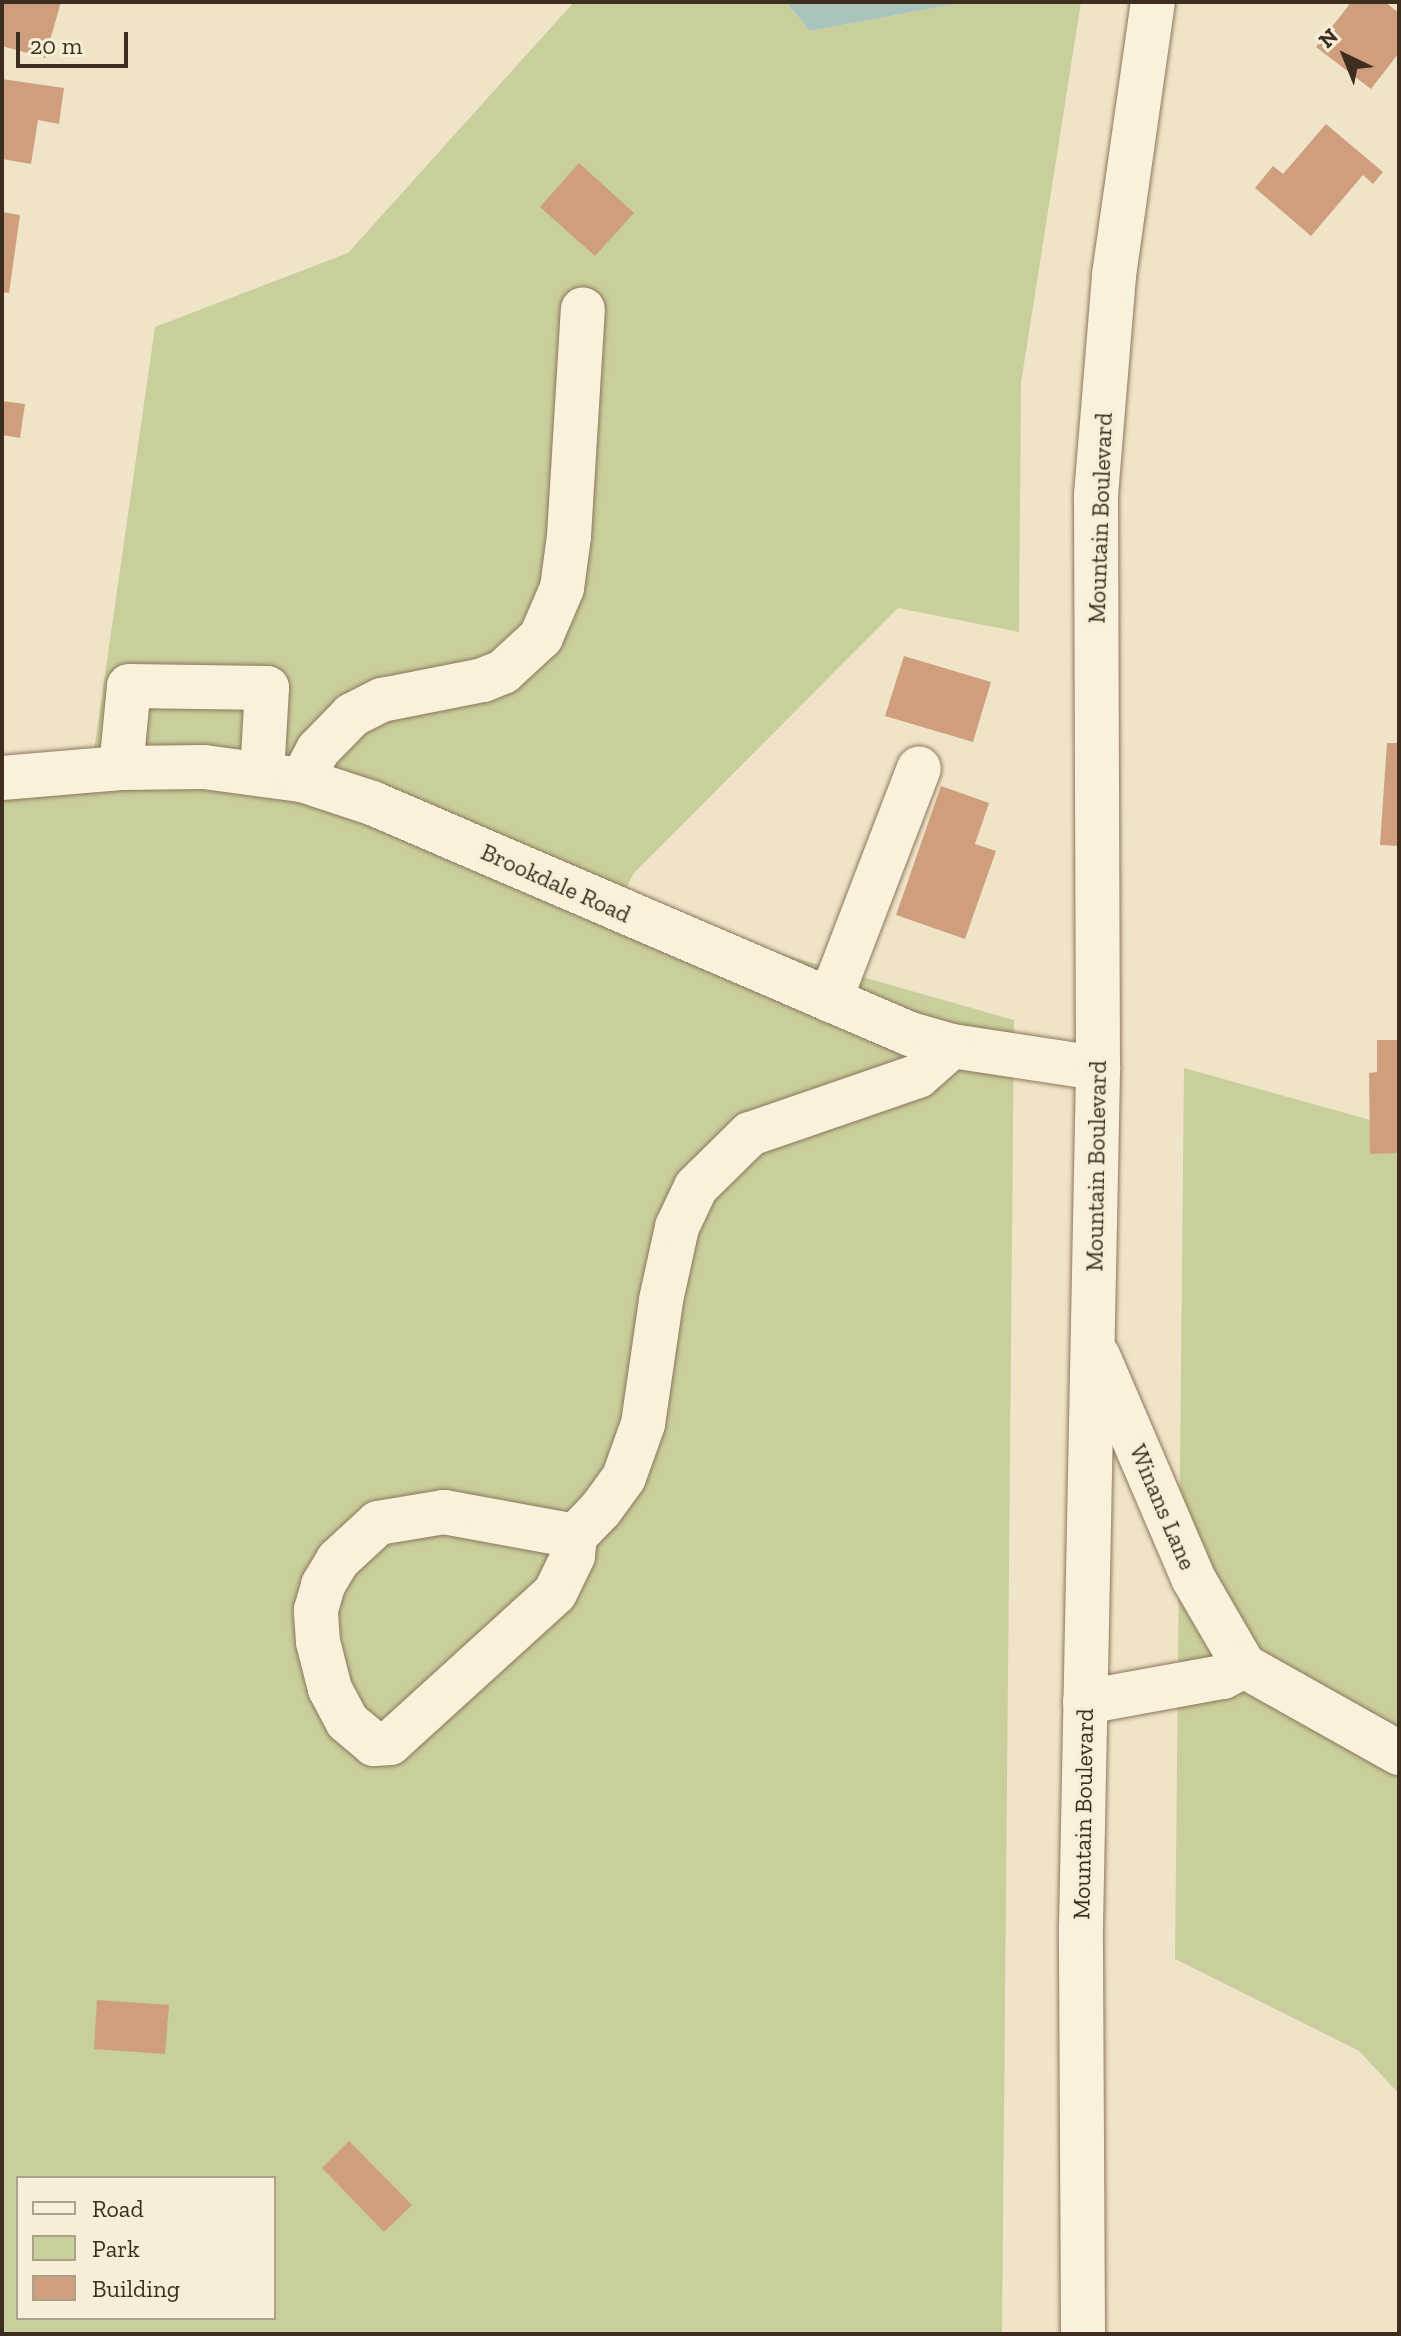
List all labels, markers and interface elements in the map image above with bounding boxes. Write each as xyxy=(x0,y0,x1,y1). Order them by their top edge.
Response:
scale bar xyxy=(20,16,132,66)
north arrow xyxy=(1305,16,1385,96)
text: N xyxy=(1313,23,1344,54)
text: 20 m xyxy=(30,31,82,60)
street label: Mountain Boulevard xyxy=(1082,412,1118,624)
street label: Brookdale Road xyxy=(477,837,635,929)
street label: Mountain Boulevard xyxy=(1080,1060,1112,1272)
street label: Winans Lane xyxy=(1124,1440,1202,1574)
street label: Mountain Boulevard xyxy=(1067,1708,1099,1920)
legend xyxy=(16,2176,276,2320)
text: Road xyxy=(92,2194,144,2223)
text: Park xyxy=(92,2234,140,2263)
text: Building xyxy=(92,2274,180,2303)

